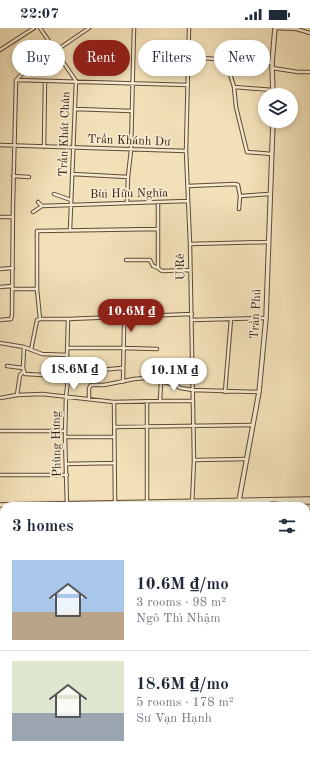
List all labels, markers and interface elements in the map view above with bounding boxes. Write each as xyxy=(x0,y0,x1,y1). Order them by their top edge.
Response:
text: 22:07 xyxy=(20,7,59,22)
chip: Buy xyxy=(12,40,65,76)
chip: Rent xyxy=(73,40,130,76)
chip: Filters xyxy=(138,40,206,76)
chip: New xyxy=(214,40,270,76)
map controls xyxy=(258,88,298,128)
button: layers xyxy=(258,88,298,128)
street label: Trần Khát Chân xyxy=(56,91,73,177)
street label: Trần Khánh Dư xyxy=(87,132,171,148)
street label: Bùi Hữu Nghĩa xyxy=(90,187,168,201)
street label: U Rê xyxy=(175,253,187,281)
street label: Trần Phú xyxy=(247,288,263,339)
pin: 10.6M ₫ xyxy=(94,299,168,333)
text: 10.6M ₫ xyxy=(107,305,155,318)
pin: 18.6M ₫ xyxy=(37,357,111,391)
pin: 10.1M ₫ xyxy=(137,358,211,392)
text: 18.6M ₫ xyxy=(50,363,98,376)
text: 10.1M ₫ xyxy=(150,364,198,377)
street label: Phùng Hưng xyxy=(50,410,64,477)
icon: filters xyxy=(276,515,298,537)
text: 3 homes xyxy=(12,518,74,535)
icon: home xyxy=(44,576,92,624)
text: 10.6M ₫/mo xyxy=(136,576,229,593)
text: 3 rooms · 98 m² xyxy=(136,596,226,609)
text: Ngô Thì Nhậm xyxy=(136,612,220,625)
text: 18.6M ₫/mo xyxy=(136,676,229,693)
icon: home xyxy=(44,677,92,725)
text: 5 rooms · 178 m² xyxy=(136,696,234,709)
text: Sư Vạn Hạnh xyxy=(136,712,212,725)

